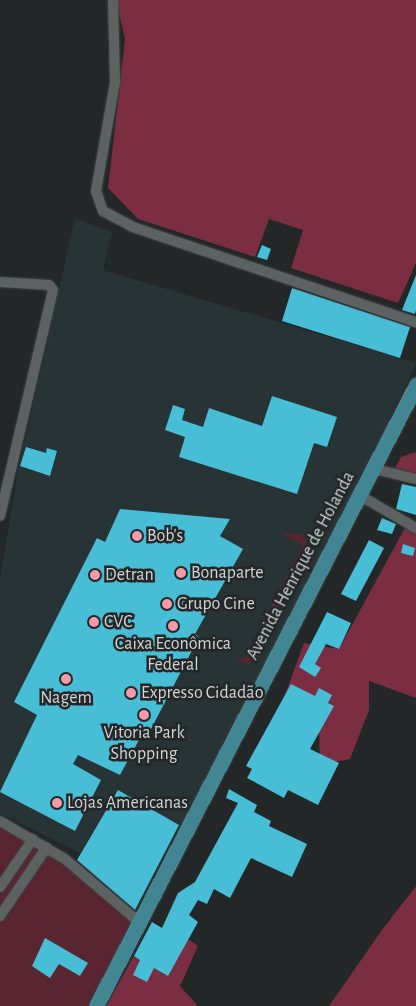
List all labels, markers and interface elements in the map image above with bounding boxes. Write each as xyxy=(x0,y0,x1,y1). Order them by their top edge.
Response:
street label: Avenida Henrique de Holanda xyxy=(242,468,360,664)
place label: Bob's xyxy=(147,525,183,547)
marker: Bob's xyxy=(131,530,143,542)
place label: Bonaparte xyxy=(191,562,264,584)
place label: Detran xyxy=(105,564,154,586)
marker: Bonaparte xyxy=(175,567,187,579)
marker: Detran xyxy=(89,569,101,581)
place label: Grupo Cine xyxy=(177,593,255,615)
marker: Grupo Cine xyxy=(161,598,173,610)
place label: CVC xyxy=(104,611,133,633)
marker: CVC xyxy=(88,616,100,628)
marker: Caixa Econômica Federal xyxy=(167,620,179,632)
place label: Caixa Econômica Federal xyxy=(115,634,231,676)
marker: Nagem xyxy=(60,673,72,685)
place label: Expresso Cidadão xyxy=(141,682,264,704)
place label: Nagem xyxy=(40,687,92,709)
marker: Expresso Cidadão xyxy=(125,687,137,699)
marker: Vitoria Park Shopping xyxy=(138,709,150,721)
place label: Vitoria Park Shopping xyxy=(103,723,185,766)
place label: Lojas Americanas xyxy=(67,792,188,814)
marker: Lojas Americanas xyxy=(51,797,63,809)

